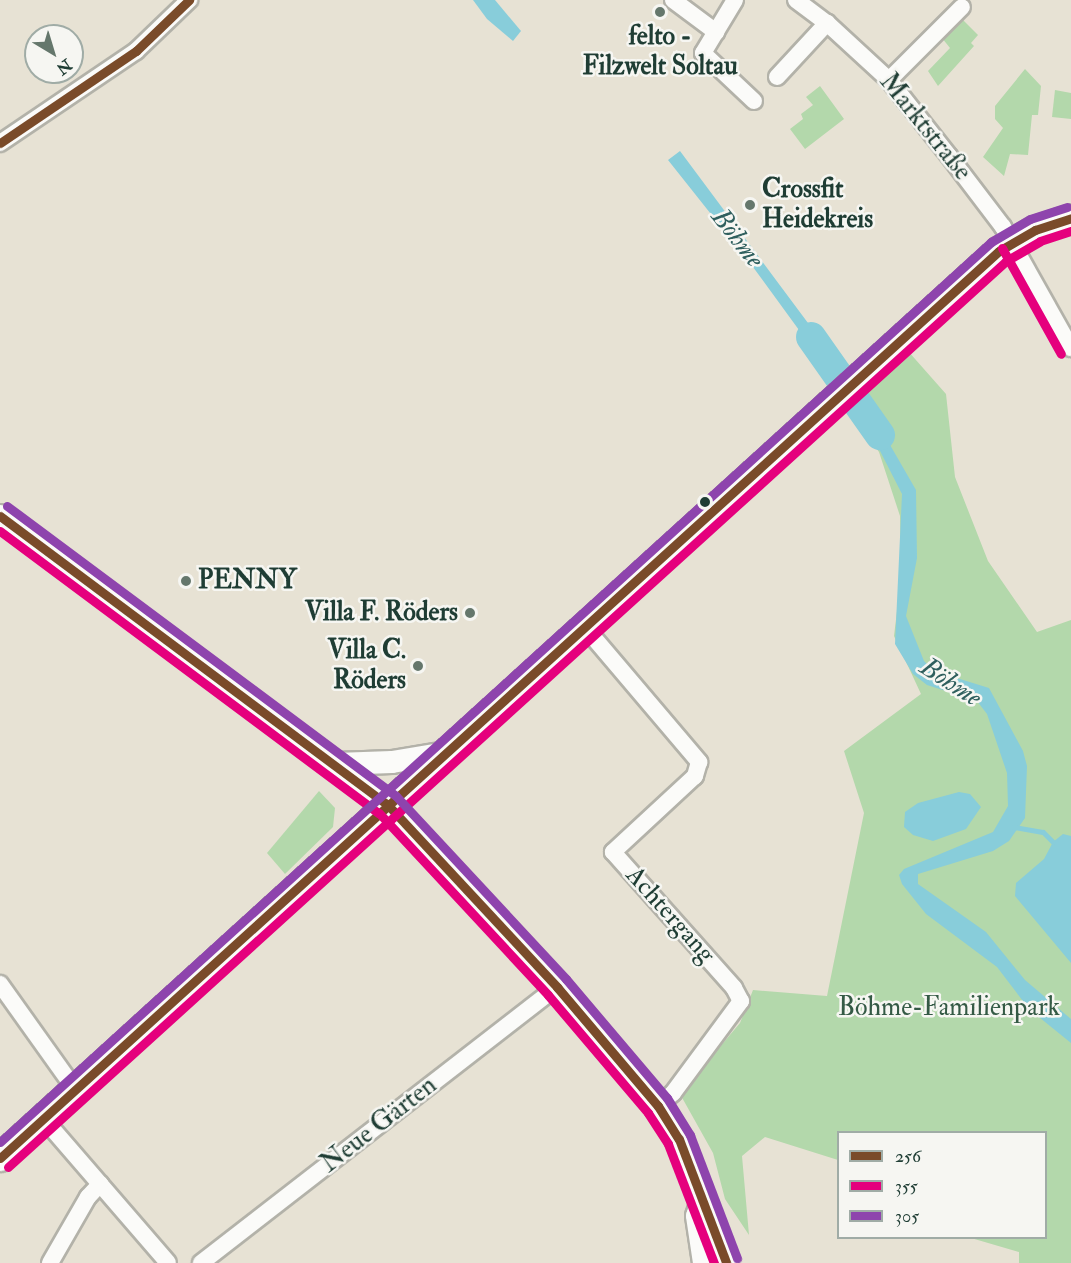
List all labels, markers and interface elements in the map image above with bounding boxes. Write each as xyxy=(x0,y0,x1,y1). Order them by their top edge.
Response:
marker: felto - Filzwelt Soltau xyxy=(653,5,667,19)
place label: felto - Filzwelt Soltau xyxy=(582,21,738,82)
north arrow xyxy=(24,24,84,84)
text: N xyxy=(52,54,76,79)
street label: Marktstraße xyxy=(872,67,978,187)
place label: Crossfit Heidekreis xyxy=(762,174,873,236)
marker: Crossfit Heidekreis xyxy=(743,198,757,212)
water label: Böhme xyxy=(705,202,771,274)
unlabelled marker xyxy=(699,496,711,508)
place label: PENNY xyxy=(198,565,297,597)
marker: PENNY xyxy=(179,574,193,588)
place label: Villa F. Röders xyxy=(305,597,458,629)
marker: Villa F. Röders xyxy=(463,606,477,620)
place label: Villa C. Röders xyxy=(327,635,406,696)
water label: Böhme xyxy=(914,650,988,714)
marker: Villa C. Röders xyxy=(411,659,425,673)
street label: Achtergang xyxy=(619,860,721,970)
park label: Böhme-Familienpark xyxy=(838,992,1060,1024)
street label: Neue Gärten xyxy=(315,1070,443,1180)
legend xyxy=(837,1131,1047,1239)
text: 256 xyxy=(895,1145,921,1168)
text: 355 xyxy=(895,1175,918,1198)
text: 305 xyxy=(895,1205,919,1228)

